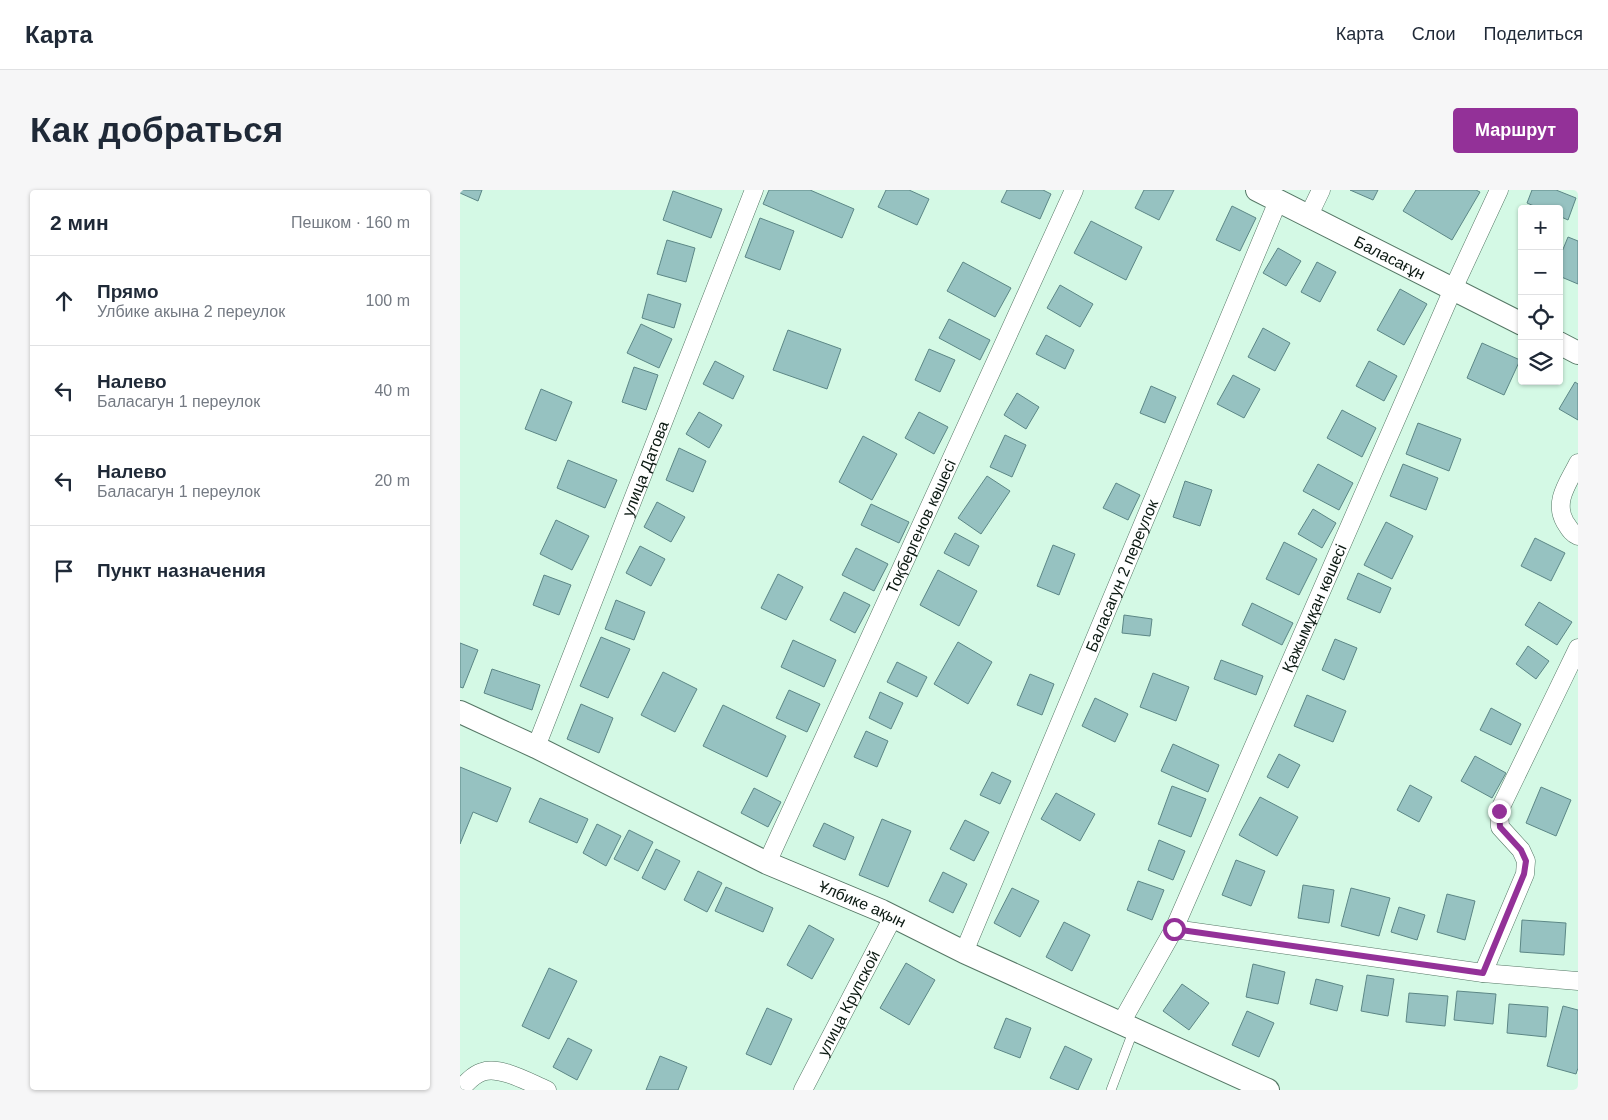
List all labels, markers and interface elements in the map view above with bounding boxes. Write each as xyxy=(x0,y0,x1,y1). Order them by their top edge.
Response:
text: Карта xyxy=(25,21,93,48)
text: Карта xyxy=(1336,24,1384,44)
text: Слои xyxy=(1412,24,1456,44)
text: Поделиться xyxy=(1484,24,1583,44)
button: Маршрут xyxy=(1453,108,1578,153)
text: Как добраться xyxy=(30,110,283,149)
map controls xyxy=(1518,205,1563,385)
button: + xyxy=(1518,205,1563,250)
text: 2 мин xyxy=(50,211,109,234)
text: Пешком · 160 m xyxy=(291,214,410,231)
street label: Баласағұн xyxy=(1352,232,1428,282)
button: − xyxy=(1518,250,1563,295)
text: Прямо xyxy=(97,281,159,302)
icon: ahead xyxy=(50,287,78,315)
text: 100 m xyxy=(366,292,410,309)
button: locate xyxy=(1518,295,1563,340)
text: Улбике акына 2 переулок xyxy=(97,303,285,320)
button: layers xyxy=(1518,340,1563,385)
text: Налево xyxy=(97,371,167,392)
icon: left xyxy=(50,377,78,405)
text: 40 m xyxy=(374,382,410,399)
text: Баласагун 1 переулок xyxy=(97,393,260,410)
street label: улица Датова xyxy=(619,418,671,519)
street label: Тоқбергенов көшесі xyxy=(883,457,958,596)
text: Налево xyxy=(97,461,167,482)
icon: left xyxy=(50,467,78,495)
text: 20 m xyxy=(374,472,410,489)
text: Баласагун 1 переулок xyxy=(97,483,260,500)
street label: Баласагун 2 переулок xyxy=(1082,496,1161,654)
street label: Қажымұқан көшесі xyxy=(1279,541,1349,675)
icon: arrive xyxy=(50,557,78,585)
text: Пункт назначения xyxy=(97,560,266,581)
route end xyxy=(1488,800,1511,823)
street label: Ұлбике ақын xyxy=(817,877,909,930)
route start xyxy=(1163,918,1186,941)
street label: улица Крупской xyxy=(814,948,883,1059)

